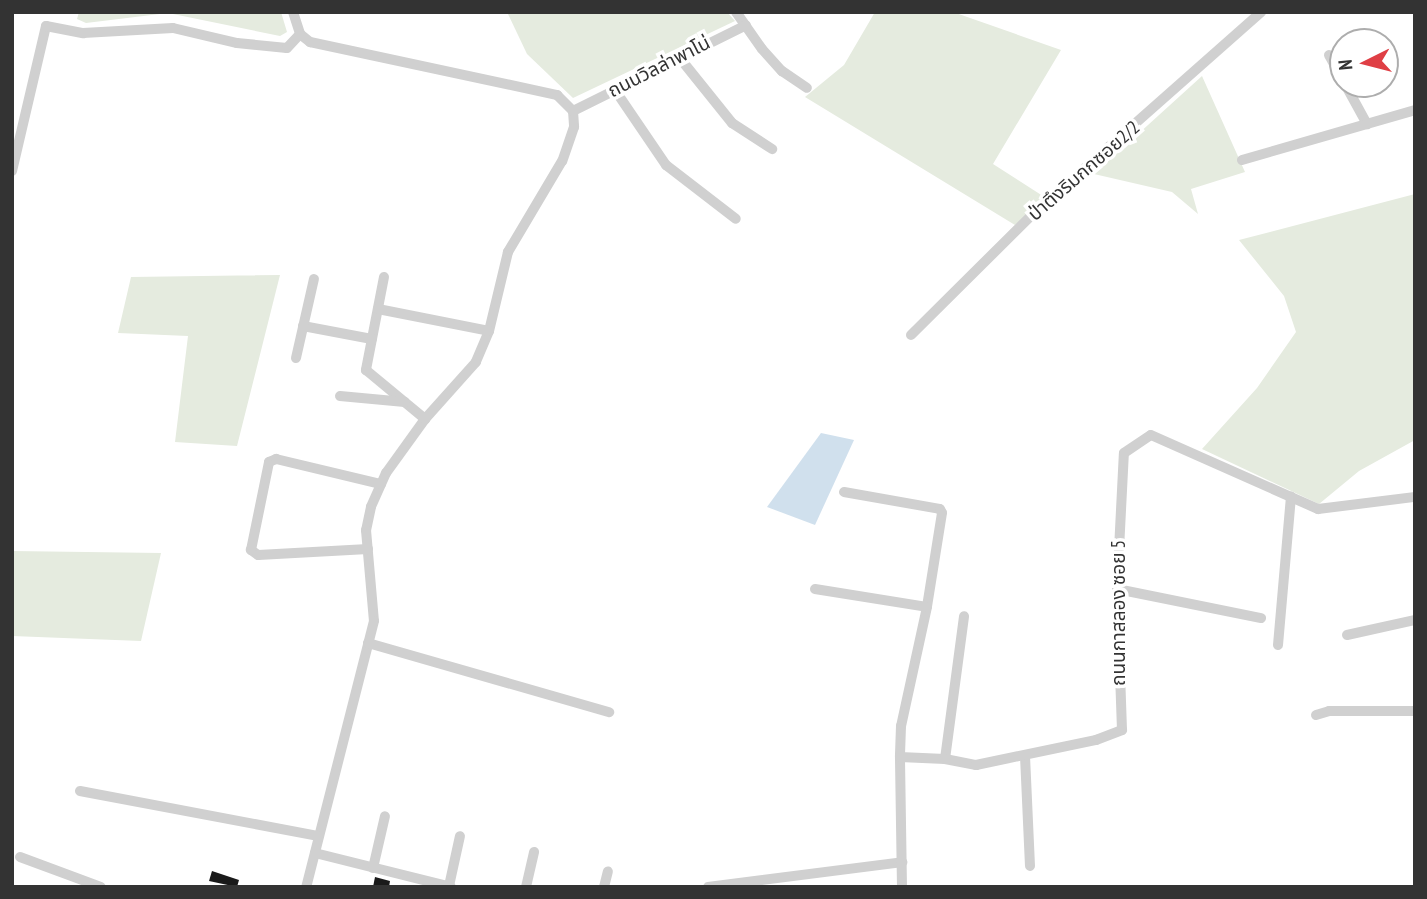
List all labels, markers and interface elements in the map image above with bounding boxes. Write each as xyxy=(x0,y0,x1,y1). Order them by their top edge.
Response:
north arrow xyxy=(1329,28,1399,98)
street label: ถนนวิลล่าพาโน่ xyxy=(604,31,714,103)
text: N xyxy=(1333,59,1358,71)
street label: ป่าตึงริมกกซอย2/2 xyxy=(1023,116,1145,226)
street label: ถนนกาสลอง ซอย 5 xyxy=(1108,540,1130,686)

